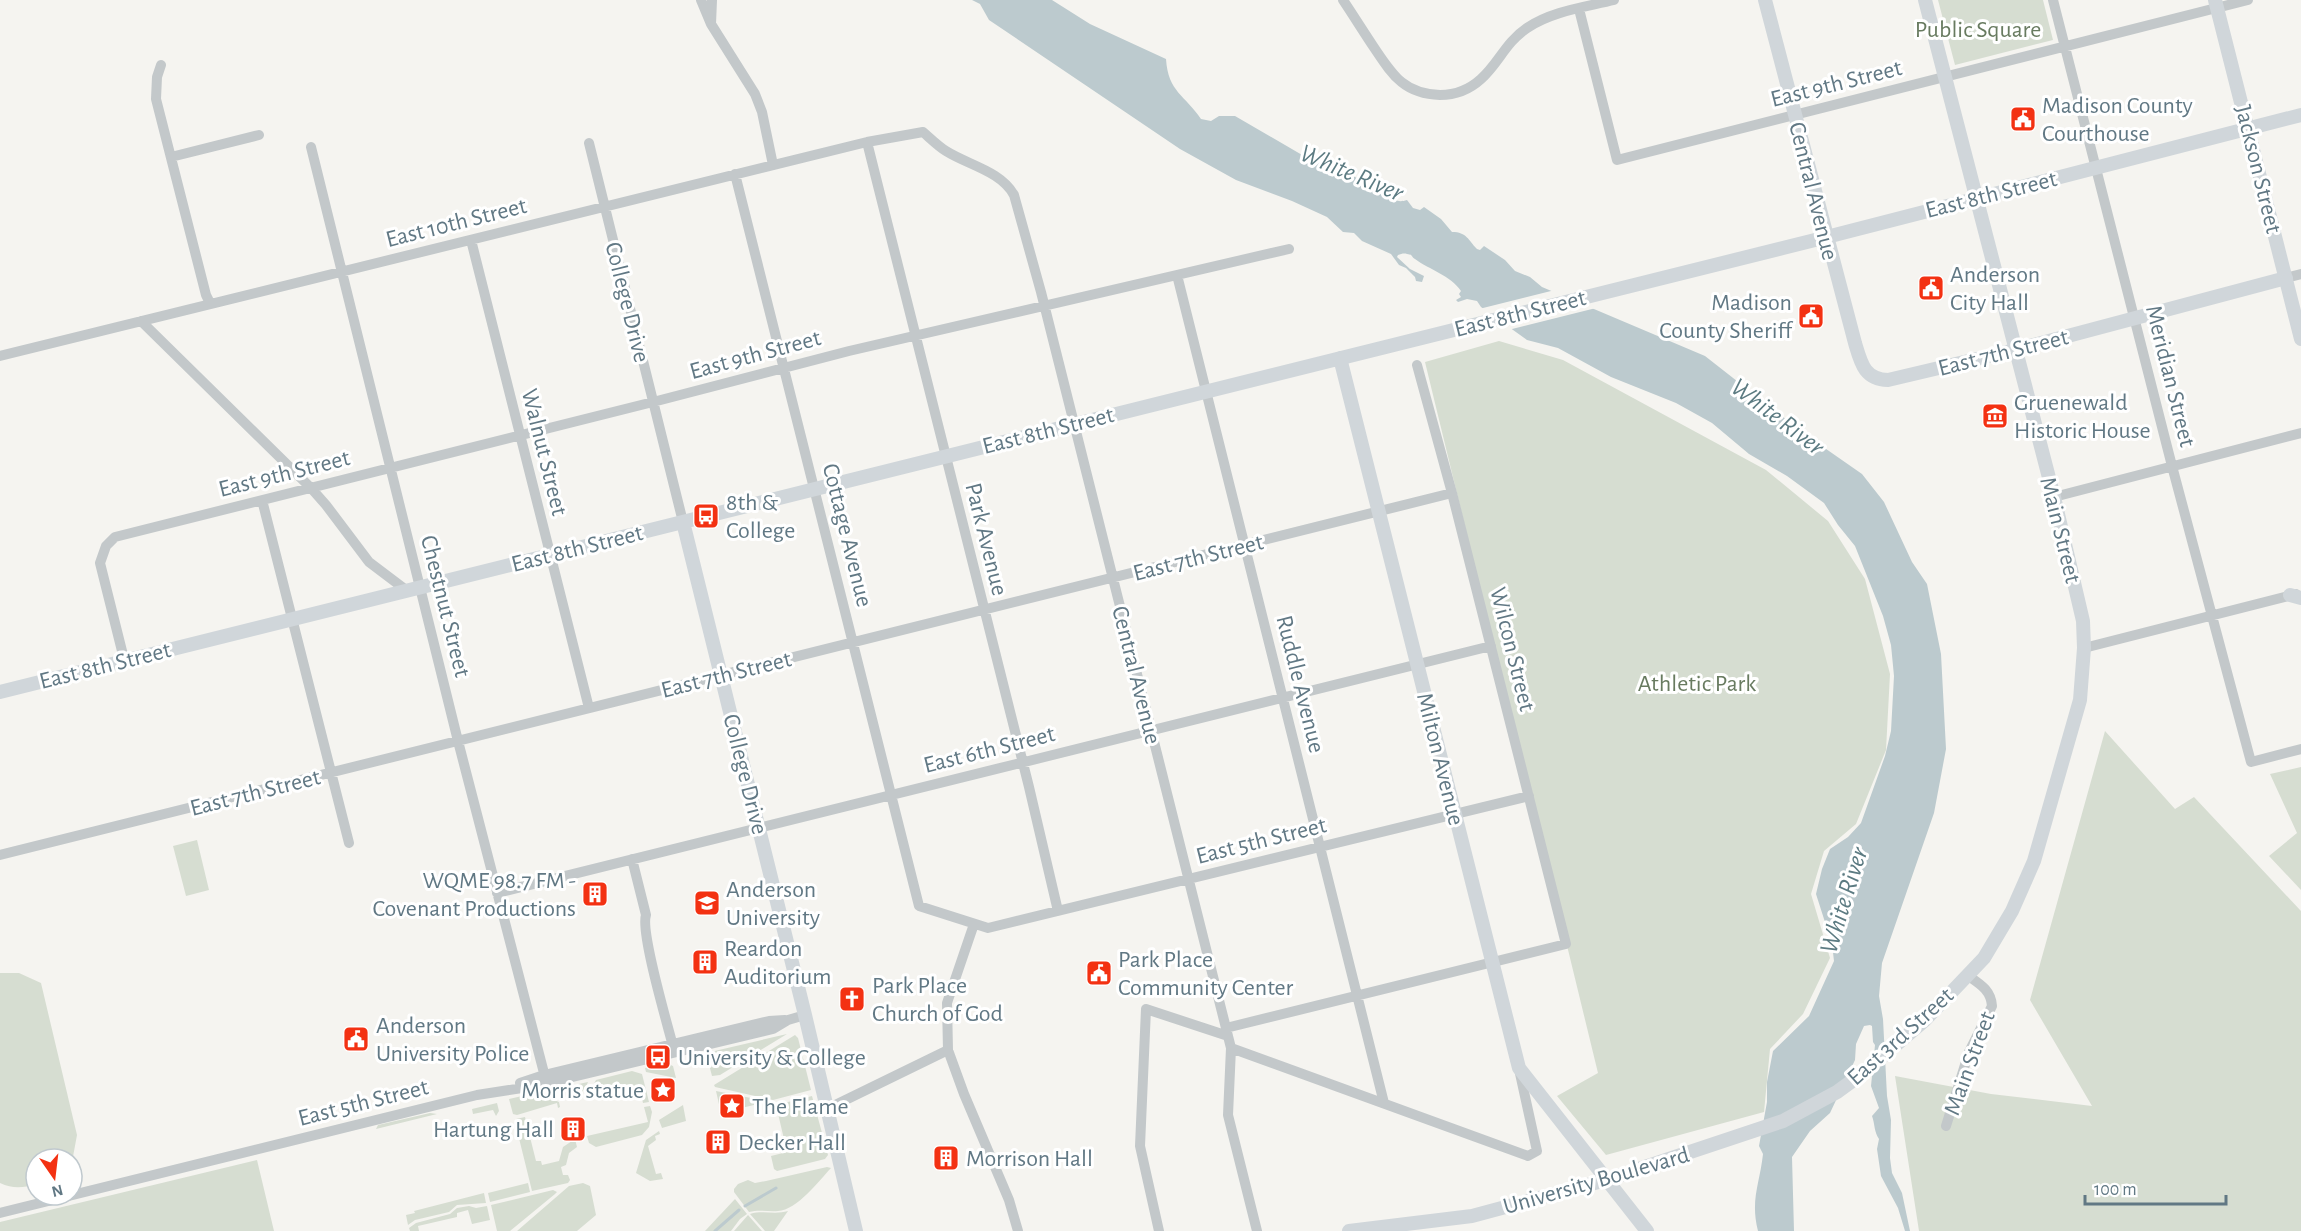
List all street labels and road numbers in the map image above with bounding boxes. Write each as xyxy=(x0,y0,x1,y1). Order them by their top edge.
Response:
street label: East 9th Street xyxy=(1768,56,1905,112)
street label: Jackson Street xyxy=(2230,103,2286,236)
street label: Central Avenue xyxy=(1784,120,1842,263)
street label: East 8th Street xyxy=(1923,167,2060,223)
street label: East 10th Street xyxy=(383,194,529,252)
street label: College Drive xyxy=(600,240,654,365)
street label: East 8th Street xyxy=(1452,286,1589,342)
street label: Meridian Street xyxy=(2141,303,2199,450)
street label: East 7th Street xyxy=(1936,325,2071,381)
street label: East 9th Street xyxy=(687,326,824,384)
street label: Walnut Street xyxy=(517,386,571,518)
street label: East 8th Street xyxy=(980,403,1117,459)
street label: East 9th Street xyxy=(216,446,353,502)
street label: Cottage Avenue xyxy=(818,461,876,609)
street label: Main Street xyxy=(2035,475,2085,586)
street label: Park Avenue xyxy=(960,480,1012,598)
street label: East 8th Street xyxy=(509,521,646,577)
street label: East 7th Street xyxy=(1131,530,1266,586)
street label: Chestnut Street xyxy=(416,533,474,680)
street label: Wilcon Street xyxy=(1485,585,1539,714)
street label: Central Avenue xyxy=(1107,604,1165,747)
street label: Ruddle Avenue xyxy=(1271,613,1329,755)
street label: East 8th Street xyxy=(37,638,174,694)
street label: East 7th Street xyxy=(659,647,794,703)
street label: Milton Avenue xyxy=(1412,690,1468,828)
street label: College Drive xyxy=(718,712,772,837)
street label: East 6th Street xyxy=(921,722,1058,778)
street label: East 7th Street xyxy=(188,765,323,821)
street label: East 5th Street xyxy=(1194,813,1329,869)
street label: East 3rd Street xyxy=(1843,983,1958,1090)
street label: Main Street xyxy=(1940,1008,2000,1118)
street label: East 5th Street xyxy=(296,1075,431,1131)
street label: University Boulevard xyxy=(1501,1143,1692,1219)

